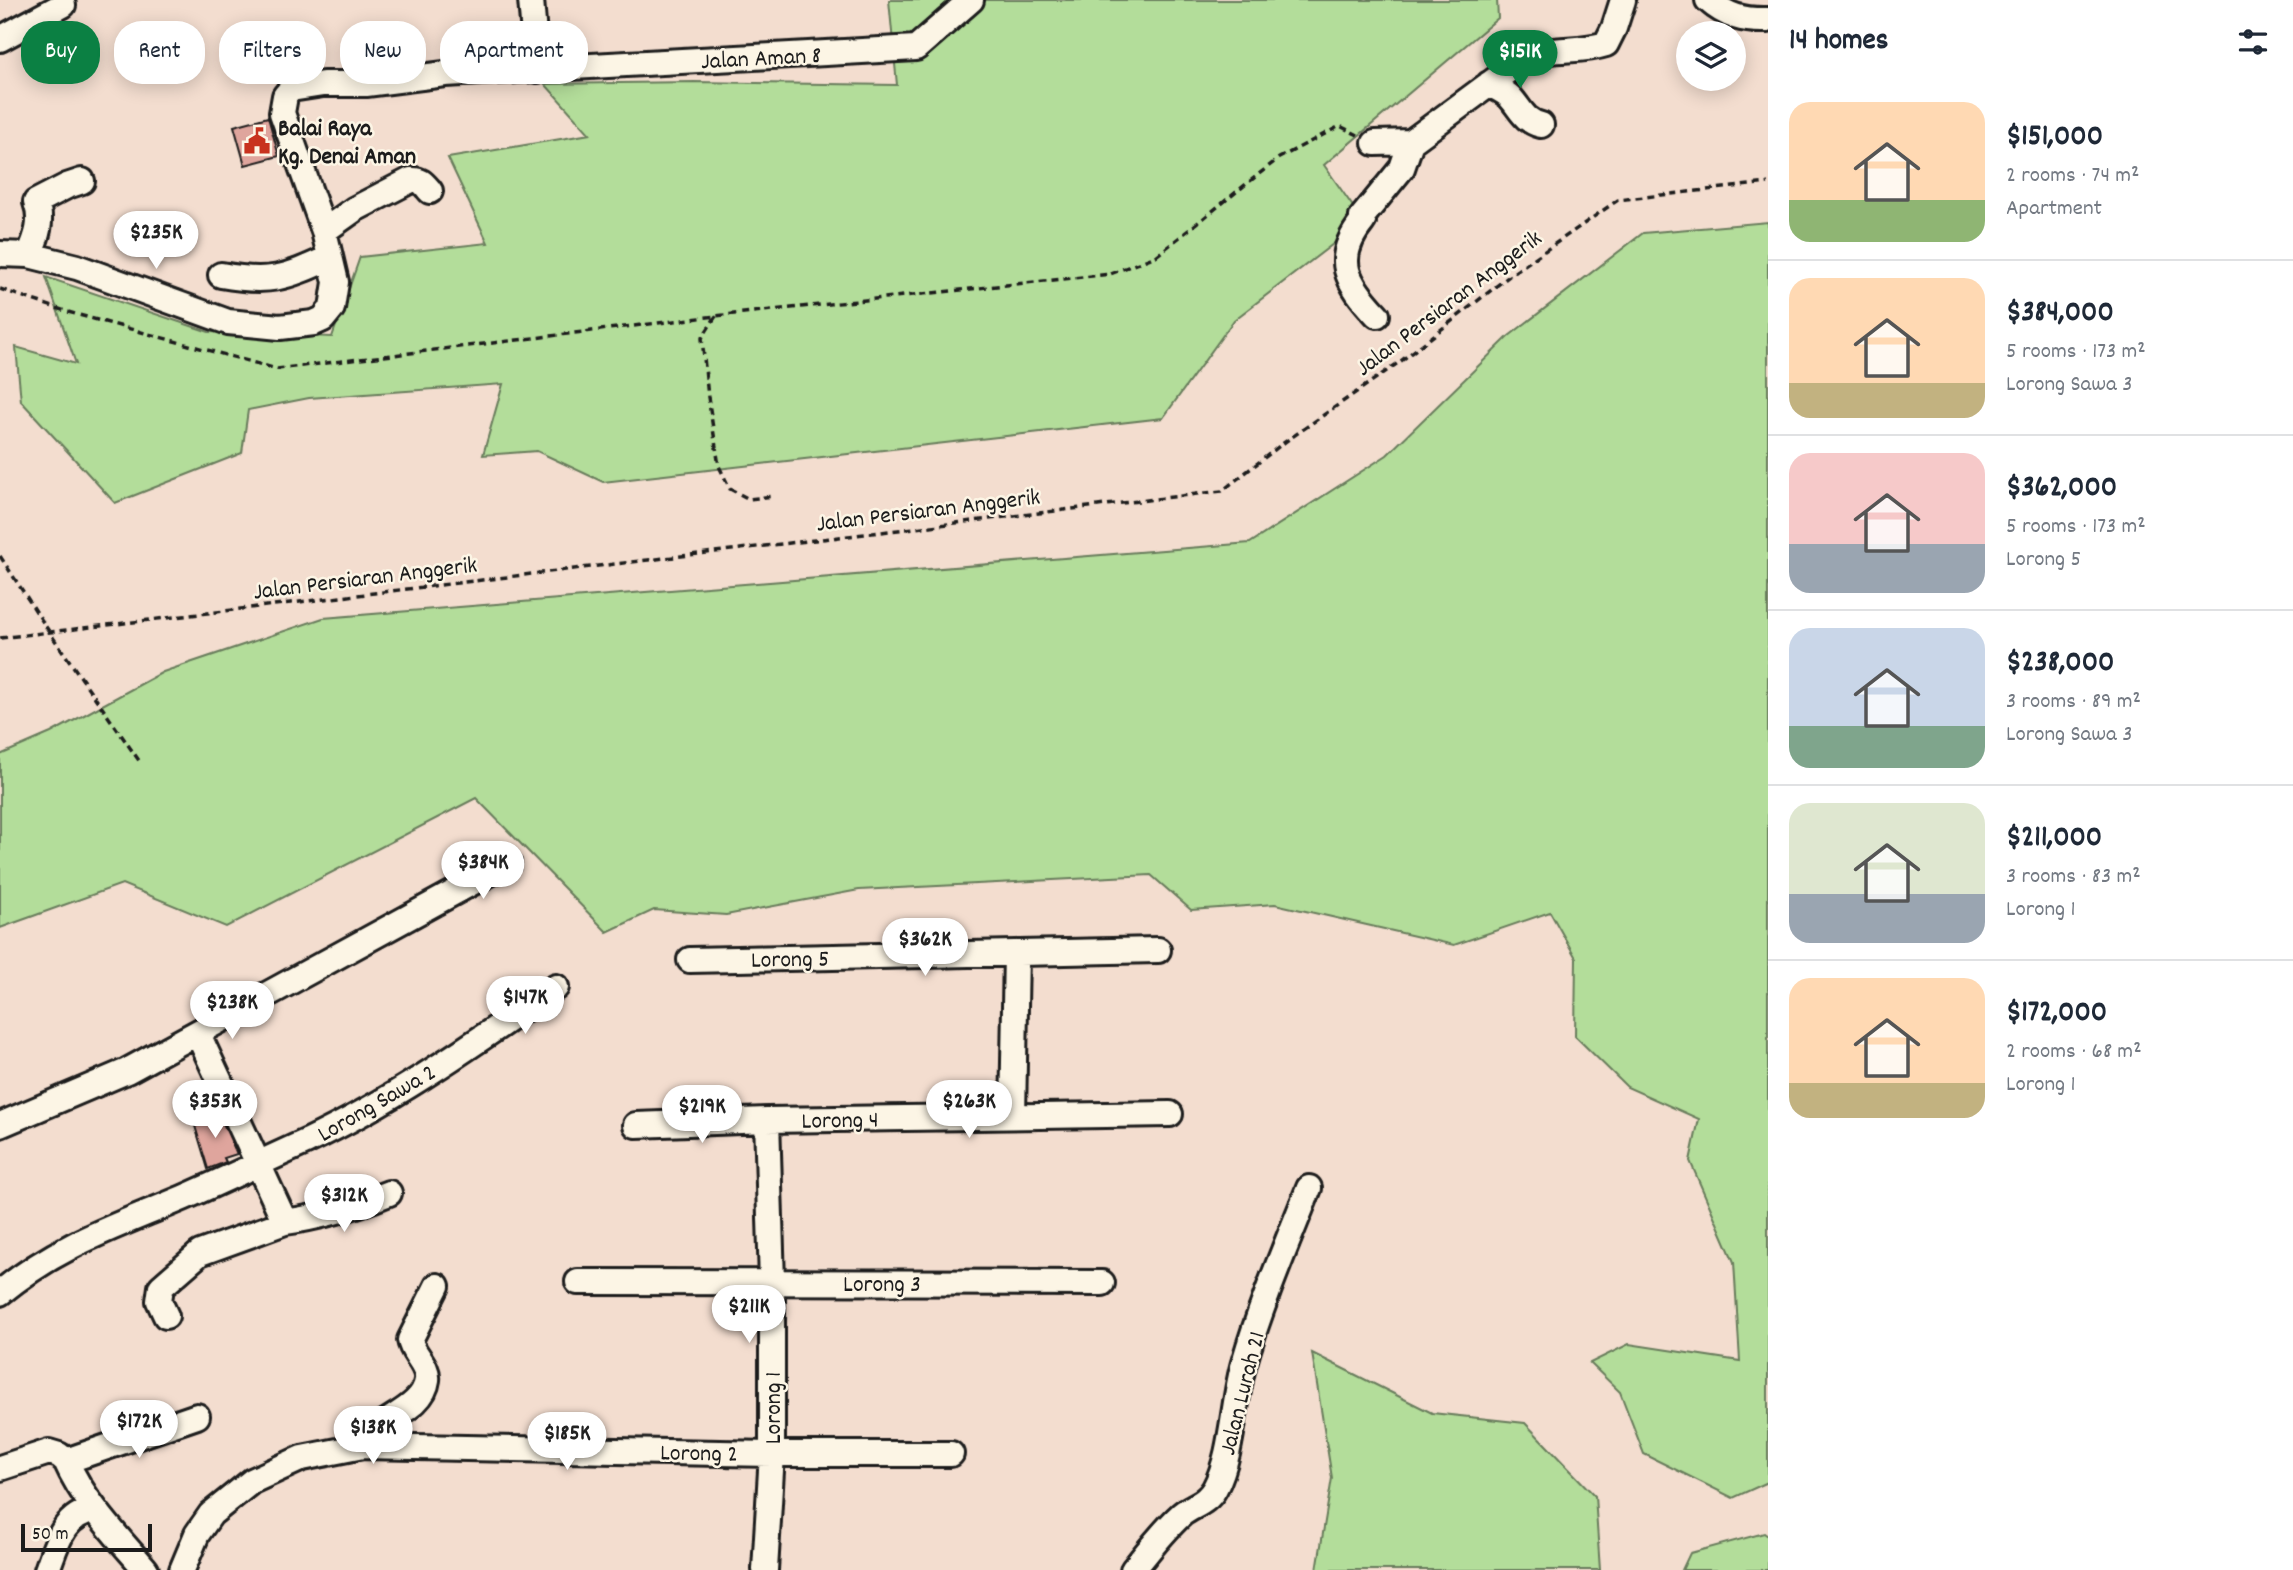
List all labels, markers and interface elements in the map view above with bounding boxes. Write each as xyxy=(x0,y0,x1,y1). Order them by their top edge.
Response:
chip: Buy xyxy=(21,21,100,84)
chip: Rent xyxy=(114,21,205,84)
chip: Filters xyxy=(219,21,326,84)
chip: New xyxy=(340,21,426,84)
chip: Apartment xyxy=(440,21,588,84)
map controls xyxy=(1676,21,1746,91)
button: layers xyxy=(1676,21,1746,91)
text: 14 homes xyxy=(1789,21,1888,64)
icon: filters xyxy=(2234,23,2272,61)
pin: $151K xyxy=(1471,31,1569,90)
text: $151K xyxy=(1498,36,1542,69)
street label: Jalan Aman 8 xyxy=(700,40,822,80)
place label: Balai Raya Kg. Denai Aman xyxy=(278,113,416,175)
text: $151,000 xyxy=(2006,117,2103,160)
public building icon: Balai Raya Kg. Denai Aman xyxy=(242,126,272,156)
icon: home xyxy=(1845,130,1929,214)
text: 2 rooms · 74 m² xyxy=(2006,160,2139,193)
text: Apartment xyxy=(2006,193,2102,226)
pin: $235K xyxy=(107,212,205,271)
text: $235K xyxy=(129,217,183,250)
street label: Jalan Persiaran Anggerik xyxy=(1350,223,1550,386)
text: $384,000 xyxy=(2006,293,2114,336)
icon: home xyxy=(1845,306,1929,390)
text: 5 rooms · 173 m² xyxy=(2006,336,2146,369)
text: Lorong Sawa 3 xyxy=(2006,369,2132,402)
text: $362,000 xyxy=(2006,468,2117,511)
street label: Jalan Persiaran Anggerik xyxy=(814,481,1042,543)
icon: home xyxy=(1845,481,1929,565)
text: 5 rooms · 173 m² xyxy=(2006,511,2146,544)
text: Lorong 5 xyxy=(2006,544,2081,577)
street label: Jalan Persiaran Anggerik xyxy=(251,549,479,611)
text: $238,000 xyxy=(2006,643,2114,686)
icon: home xyxy=(1845,656,1929,740)
text: 3 rooms · 89 m² xyxy=(2006,686,2141,719)
text: Lorong Sawa 3 xyxy=(2006,719,2132,752)
text: $211,000 xyxy=(2006,818,2102,861)
icon: home xyxy=(1845,831,1929,915)
pin: $384K xyxy=(434,842,532,901)
text: $384K xyxy=(457,847,509,880)
text: 3 rooms · 83 m² xyxy=(2006,861,2141,894)
text: Lorong 1 xyxy=(2006,894,2075,927)
pin: $362K xyxy=(876,918,974,978)
text: $362K xyxy=(898,924,952,957)
street label: Lorong 5 xyxy=(751,943,829,979)
pin: $147K xyxy=(476,976,574,1036)
pin: $238K xyxy=(183,982,281,1041)
text: $147K xyxy=(502,982,548,1015)
text: $238K xyxy=(206,987,258,1020)
text: $172,000 xyxy=(2006,993,2107,1036)
icon: home xyxy=(1845,1006,1929,1090)
text: 2 rooms · 68 m² xyxy=(2006,1036,2142,1069)
street label: Lorong Sawa 2 xyxy=(312,1057,443,1152)
text: Lorong 1 xyxy=(2006,1069,2075,1102)
pin: $353K xyxy=(166,1080,264,1140)
pin: $263K xyxy=(920,1080,1018,1140)
text: $353K xyxy=(188,1086,242,1119)
pin: $219K xyxy=(653,1086,751,1145)
text: $263K xyxy=(942,1086,996,1119)
text: $219K xyxy=(678,1091,726,1124)
street label: Lorong 4 xyxy=(801,1104,879,1140)
pin: $312K xyxy=(295,1174,393,1234)
text: $312K xyxy=(320,1180,368,1213)
street label: Lorong 3 xyxy=(843,1269,921,1303)
pin: $211K xyxy=(700,1286,798,1345)
text: $211K xyxy=(728,1291,770,1324)
street label: Jalan Lurah 21 xyxy=(1212,1328,1276,1459)
street label: Lorong 1 xyxy=(758,1372,792,1444)
pin: $172K xyxy=(90,1400,188,1460)
text: $172K xyxy=(116,1406,162,1439)
pin: $138K xyxy=(324,1406,422,1466)
text: $138K xyxy=(350,1412,396,1445)
pin: $185K xyxy=(518,1412,616,1472)
text: $185K xyxy=(543,1418,591,1451)
street label: Lorong 2 xyxy=(660,1437,738,1473)
scale bar xyxy=(21,1521,152,1553)
text: 50 m xyxy=(32,1522,69,1549)

